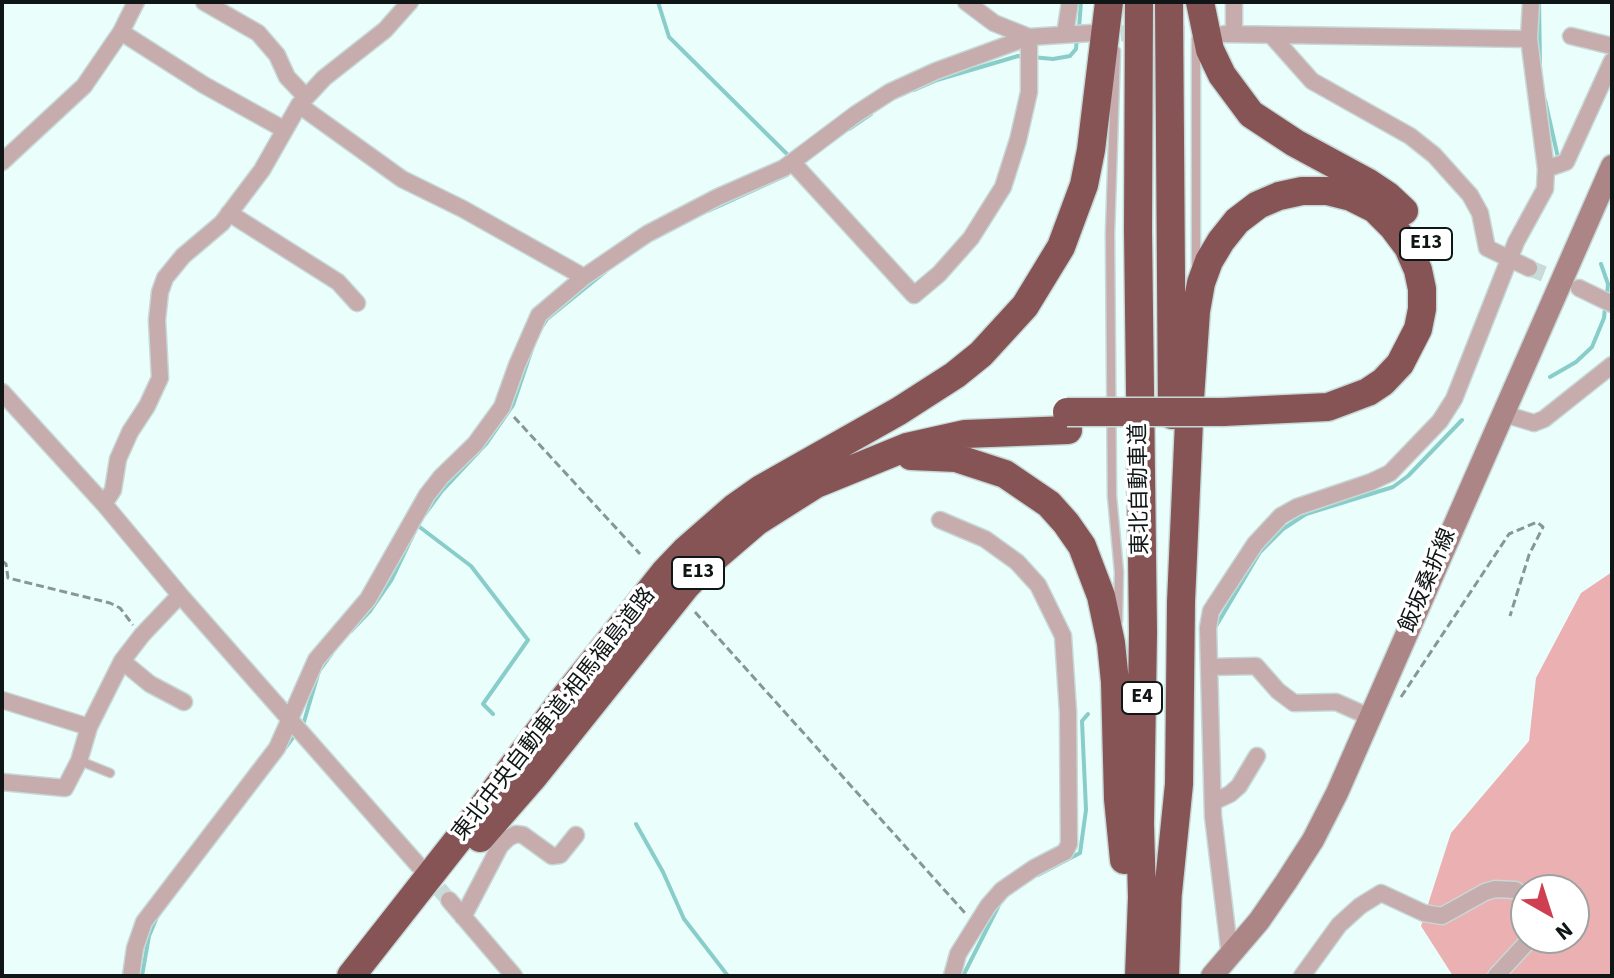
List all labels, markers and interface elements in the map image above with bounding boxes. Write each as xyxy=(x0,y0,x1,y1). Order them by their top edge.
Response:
road number: E13 xyxy=(1400,228,1452,260)
street label: 東北自動車道 xyxy=(1127,423,1155,555)
street label: 飯坂桑折線 xyxy=(1395,525,1463,637)
road number: E13 xyxy=(672,557,724,589)
street label: 東北中央自動車道;相馬福島道路 xyxy=(448,583,662,847)
road number: E4 xyxy=(1122,682,1162,714)
north arrow xyxy=(1510,874,1590,954)
text: N xyxy=(1548,914,1580,948)

